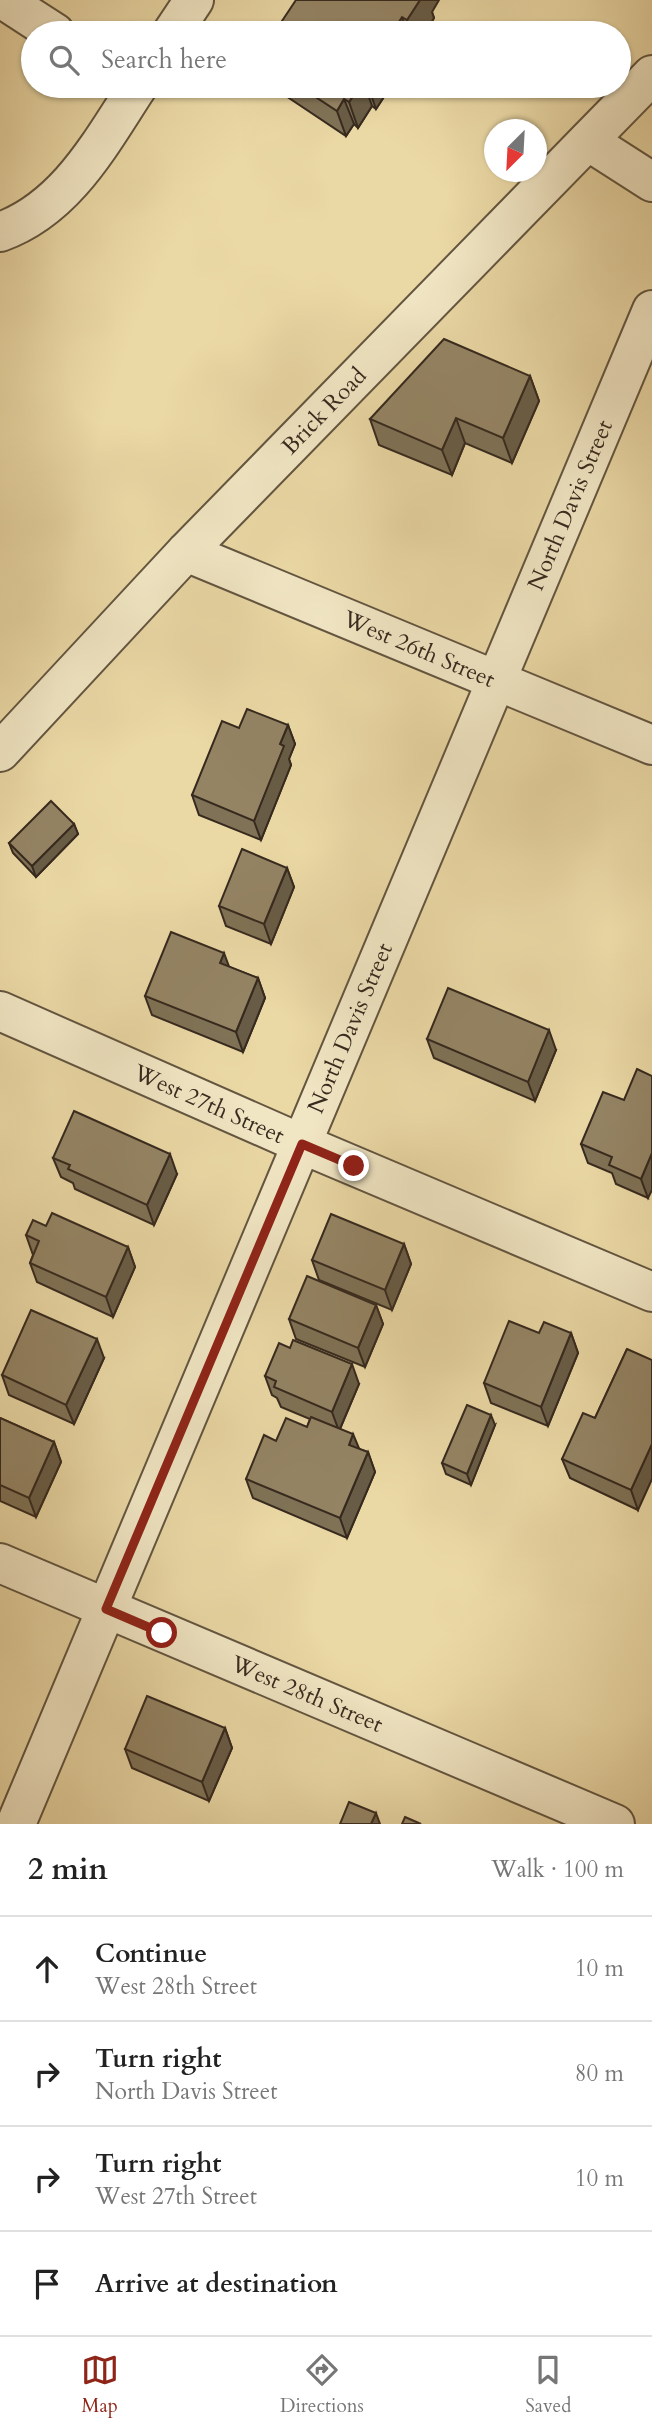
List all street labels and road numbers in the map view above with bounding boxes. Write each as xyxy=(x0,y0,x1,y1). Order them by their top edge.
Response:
street label: Brick Road xyxy=(275,360,374,461)
street label: North Davis Street xyxy=(520,415,620,595)
street label: West 26th Street xyxy=(337,603,500,695)
street label: North Davis Street xyxy=(300,938,400,1118)
street label: West 27th Street xyxy=(128,1056,289,1151)
street label: West 28th Street xyxy=(225,1648,388,1740)

